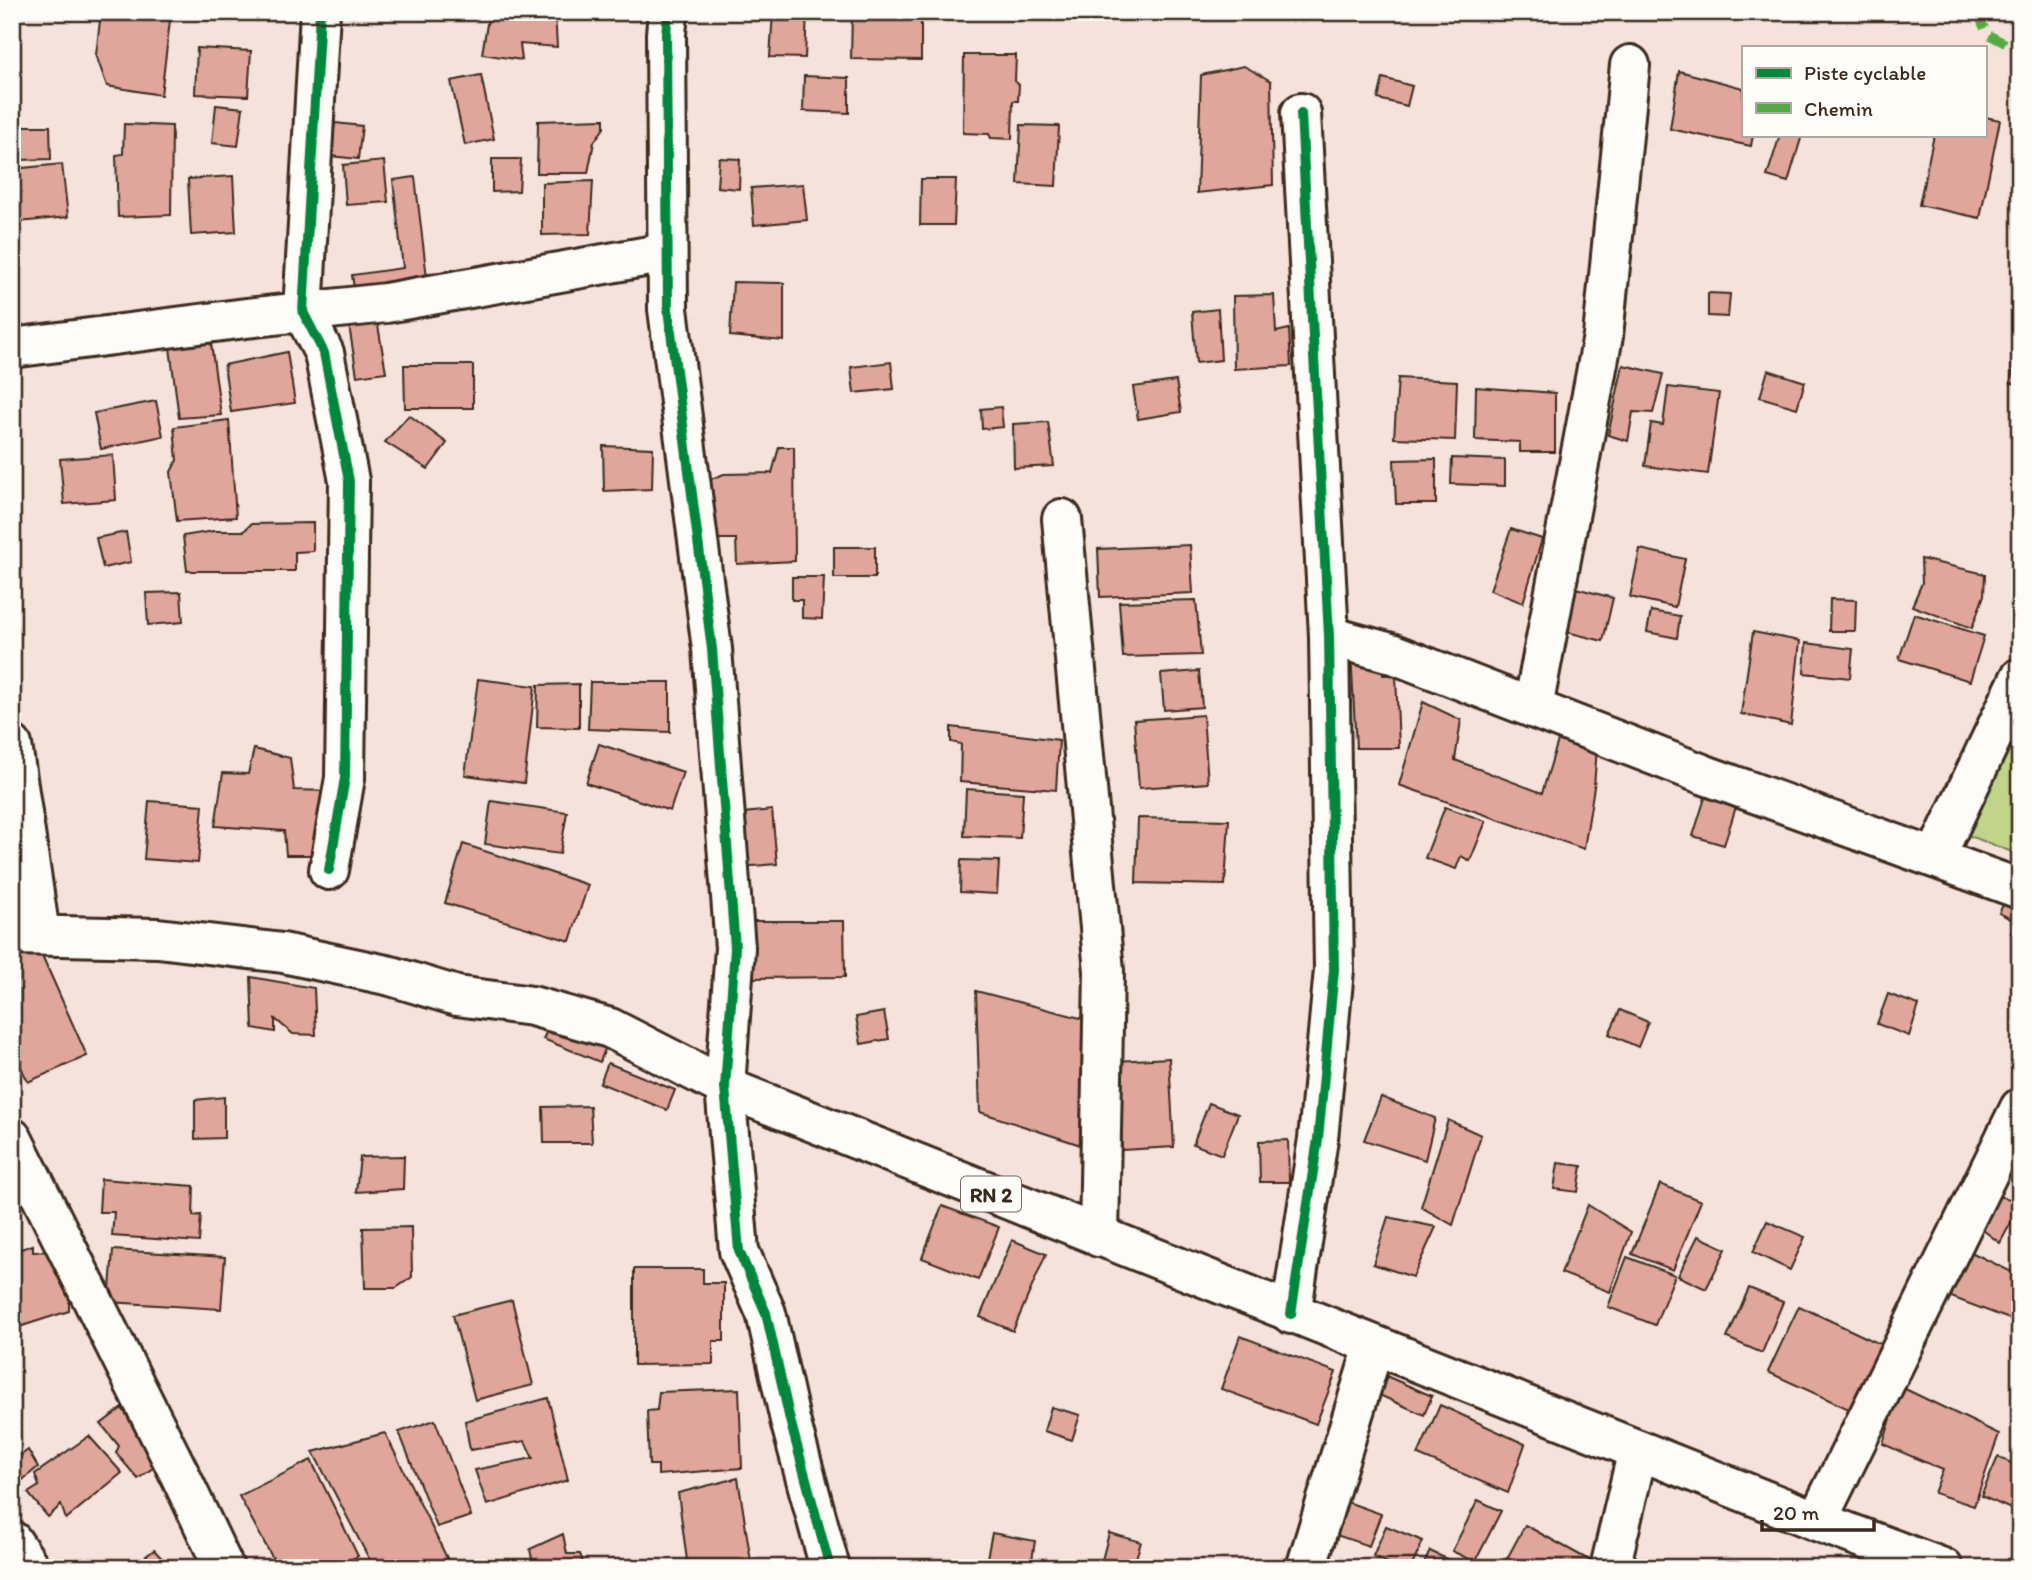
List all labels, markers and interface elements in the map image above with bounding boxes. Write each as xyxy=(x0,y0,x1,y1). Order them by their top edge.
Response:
legend xyxy=(1742,46,1986,136)
text: Piste cyclable xyxy=(1804,60,1926,85)
text: Chemin xyxy=(1804,96,1873,121)
road number: RN 2 xyxy=(961,1176,1021,1212)
scale bar xyxy=(1762,1489,1874,1533)
text: 20 m xyxy=(1773,1500,1820,1525)

